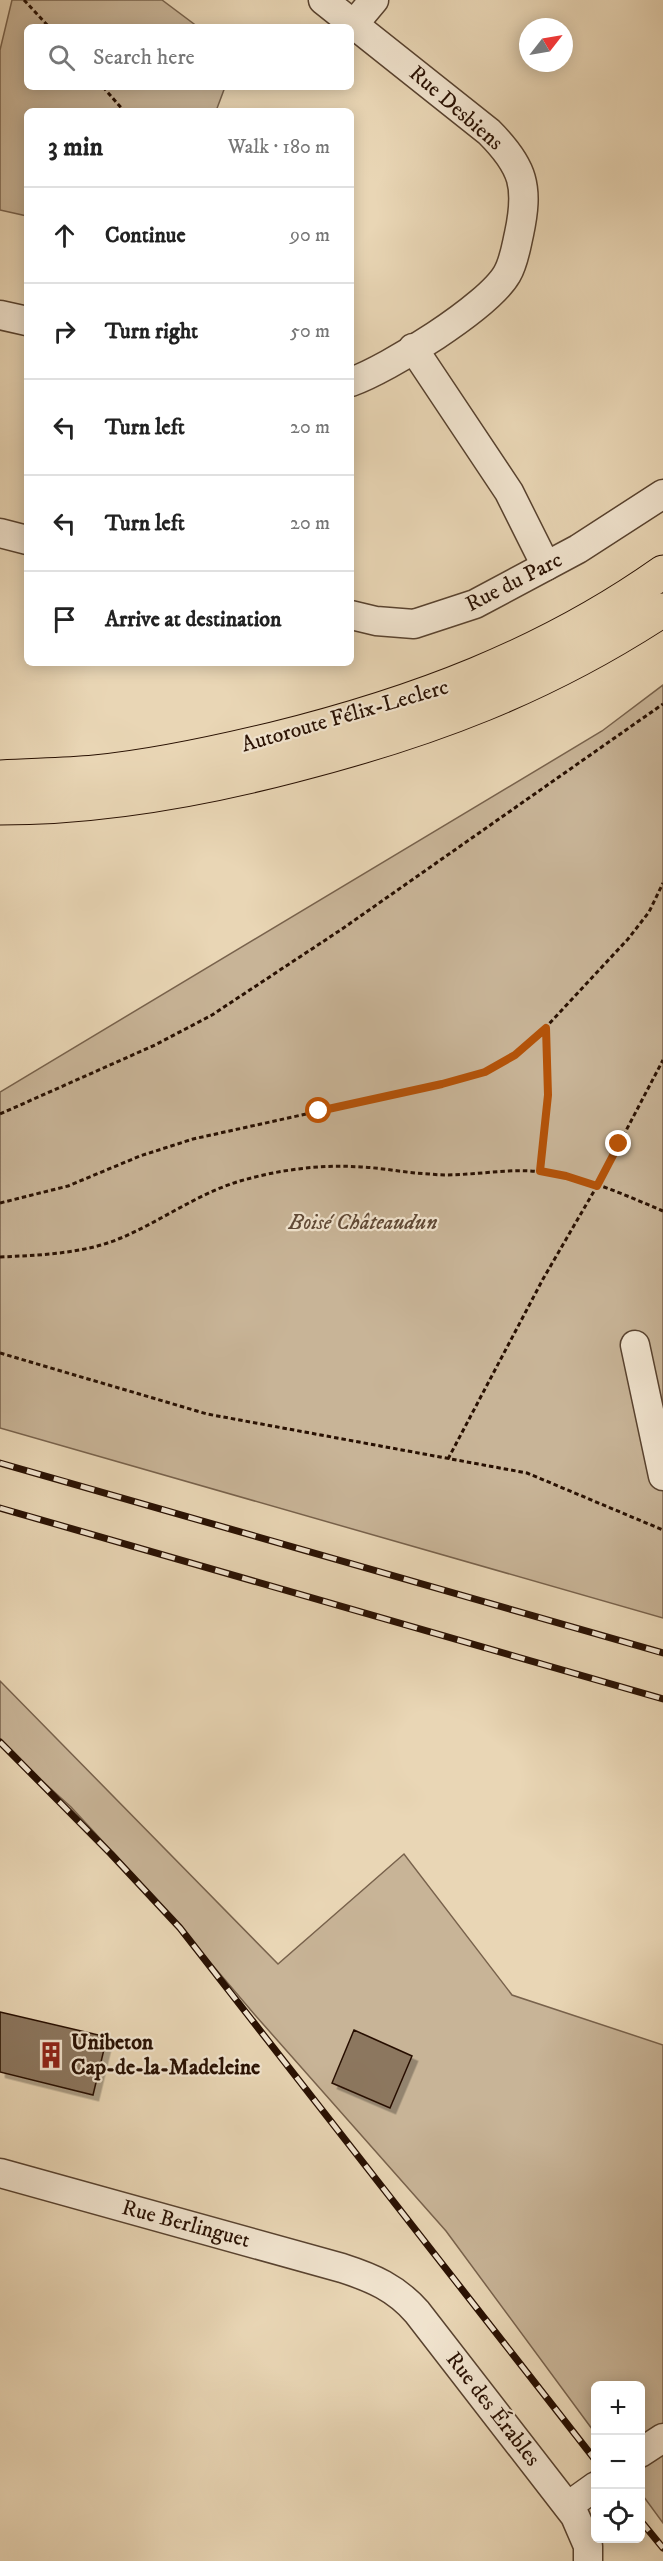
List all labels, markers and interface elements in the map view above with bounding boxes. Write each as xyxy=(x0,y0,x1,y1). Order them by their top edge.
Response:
north arrow xyxy=(519,18,573,72)
search box xyxy=(24,24,354,90)
icon: search xyxy=(45,41,78,74)
text: Search here xyxy=(93,44,195,71)
street label: Rue Desbiens xyxy=(403,60,509,156)
text: 3 min xyxy=(48,131,103,164)
text: Walk · 180 m xyxy=(228,135,330,160)
icon: ahead xyxy=(48,219,81,252)
text: Continue xyxy=(105,222,186,249)
text: 90 m xyxy=(290,223,330,248)
icon: right xyxy=(48,315,81,348)
text: Turn right xyxy=(105,318,198,345)
text: 50 m xyxy=(290,319,330,344)
icon: left xyxy=(48,411,81,444)
text: Turn left xyxy=(105,414,185,441)
text: 20 m xyxy=(290,415,330,440)
icon: left xyxy=(48,507,81,540)
text: Turn left xyxy=(105,510,185,537)
text: 20 m xyxy=(290,511,330,536)
street label: Rue du Parc xyxy=(461,546,567,618)
icon: arrive xyxy=(48,603,81,636)
text: Arrive at destination xyxy=(105,606,282,633)
street label: Autoroute Félix-Leclerc xyxy=(238,673,452,759)
route start xyxy=(305,1097,331,1123)
route end xyxy=(605,1130,631,1156)
park label: Boisé Châteaudun xyxy=(288,1209,437,1236)
place label: Unibeton Cap-de-la-Madeleine xyxy=(71,2029,260,2081)
building icon: Unibeton Cap-de-la-Madeleine xyxy=(36,2040,66,2070)
street label: Rue Berlinguet xyxy=(119,2194,253,2254)
street label: Rue des Érables xyxy=(440,2346,546,2472)
map controls xyxy=(591,2381,645,2543)
button: + xyxy=(591,2381,645,2435)
button: − xyxy=(591,2435,645,2489)
button: locate xyxy=(591,2489,645,2543)

